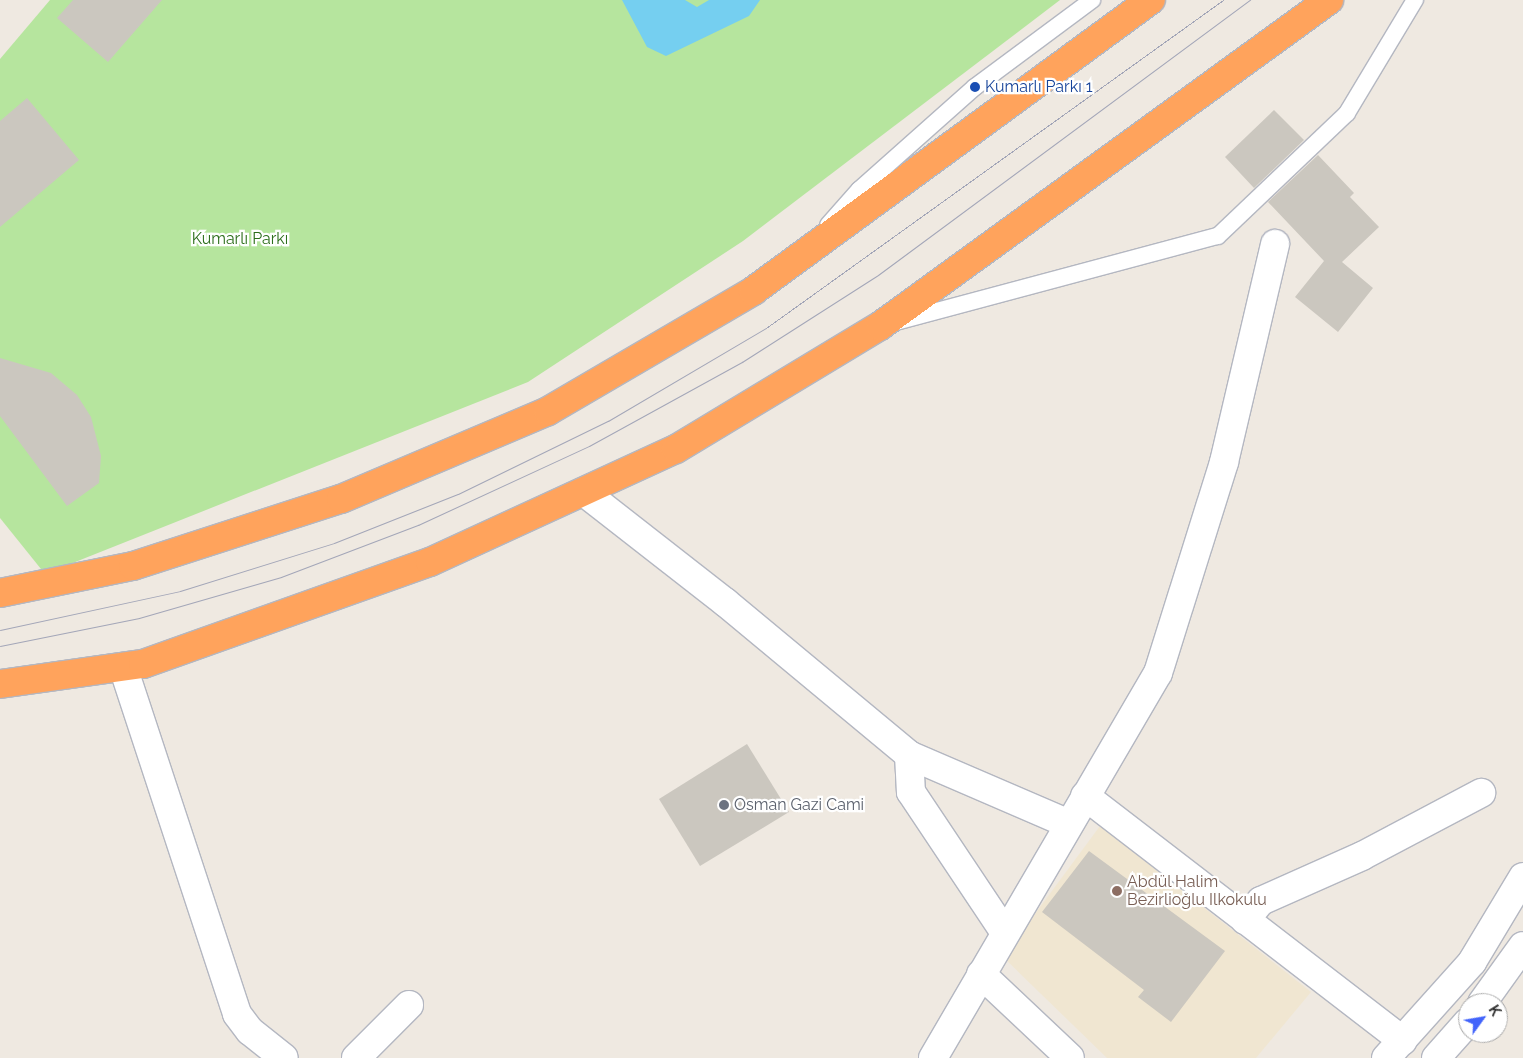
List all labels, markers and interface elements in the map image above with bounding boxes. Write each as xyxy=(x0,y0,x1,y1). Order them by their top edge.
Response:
place label: Kumarlı Parkı 1 xyxy=(985,77,1093,97)
marker: Kumarlı Parkı 1 xyxy=(969,81,981,93)
park label: Kumarlı Parkı xyxy=(192,229,288,249)
place label: Osman Gazi Cami xyxy=(734,795,864,815)
marker: Osman Gazi Cami xyxy=(718,799,730,811)
place label: Abdül Halim Bezirlioğlu Ilkokulu xyxy=(1127,872,1267,910)
marker: Abdül Halim Bezirlioğlu Ilkokulu xyxy=(1111,885,1123,897)
north arrow xyxy=(1458,993,1508,1043)
text: K xyxy=(1486,1002,1504,1019)

